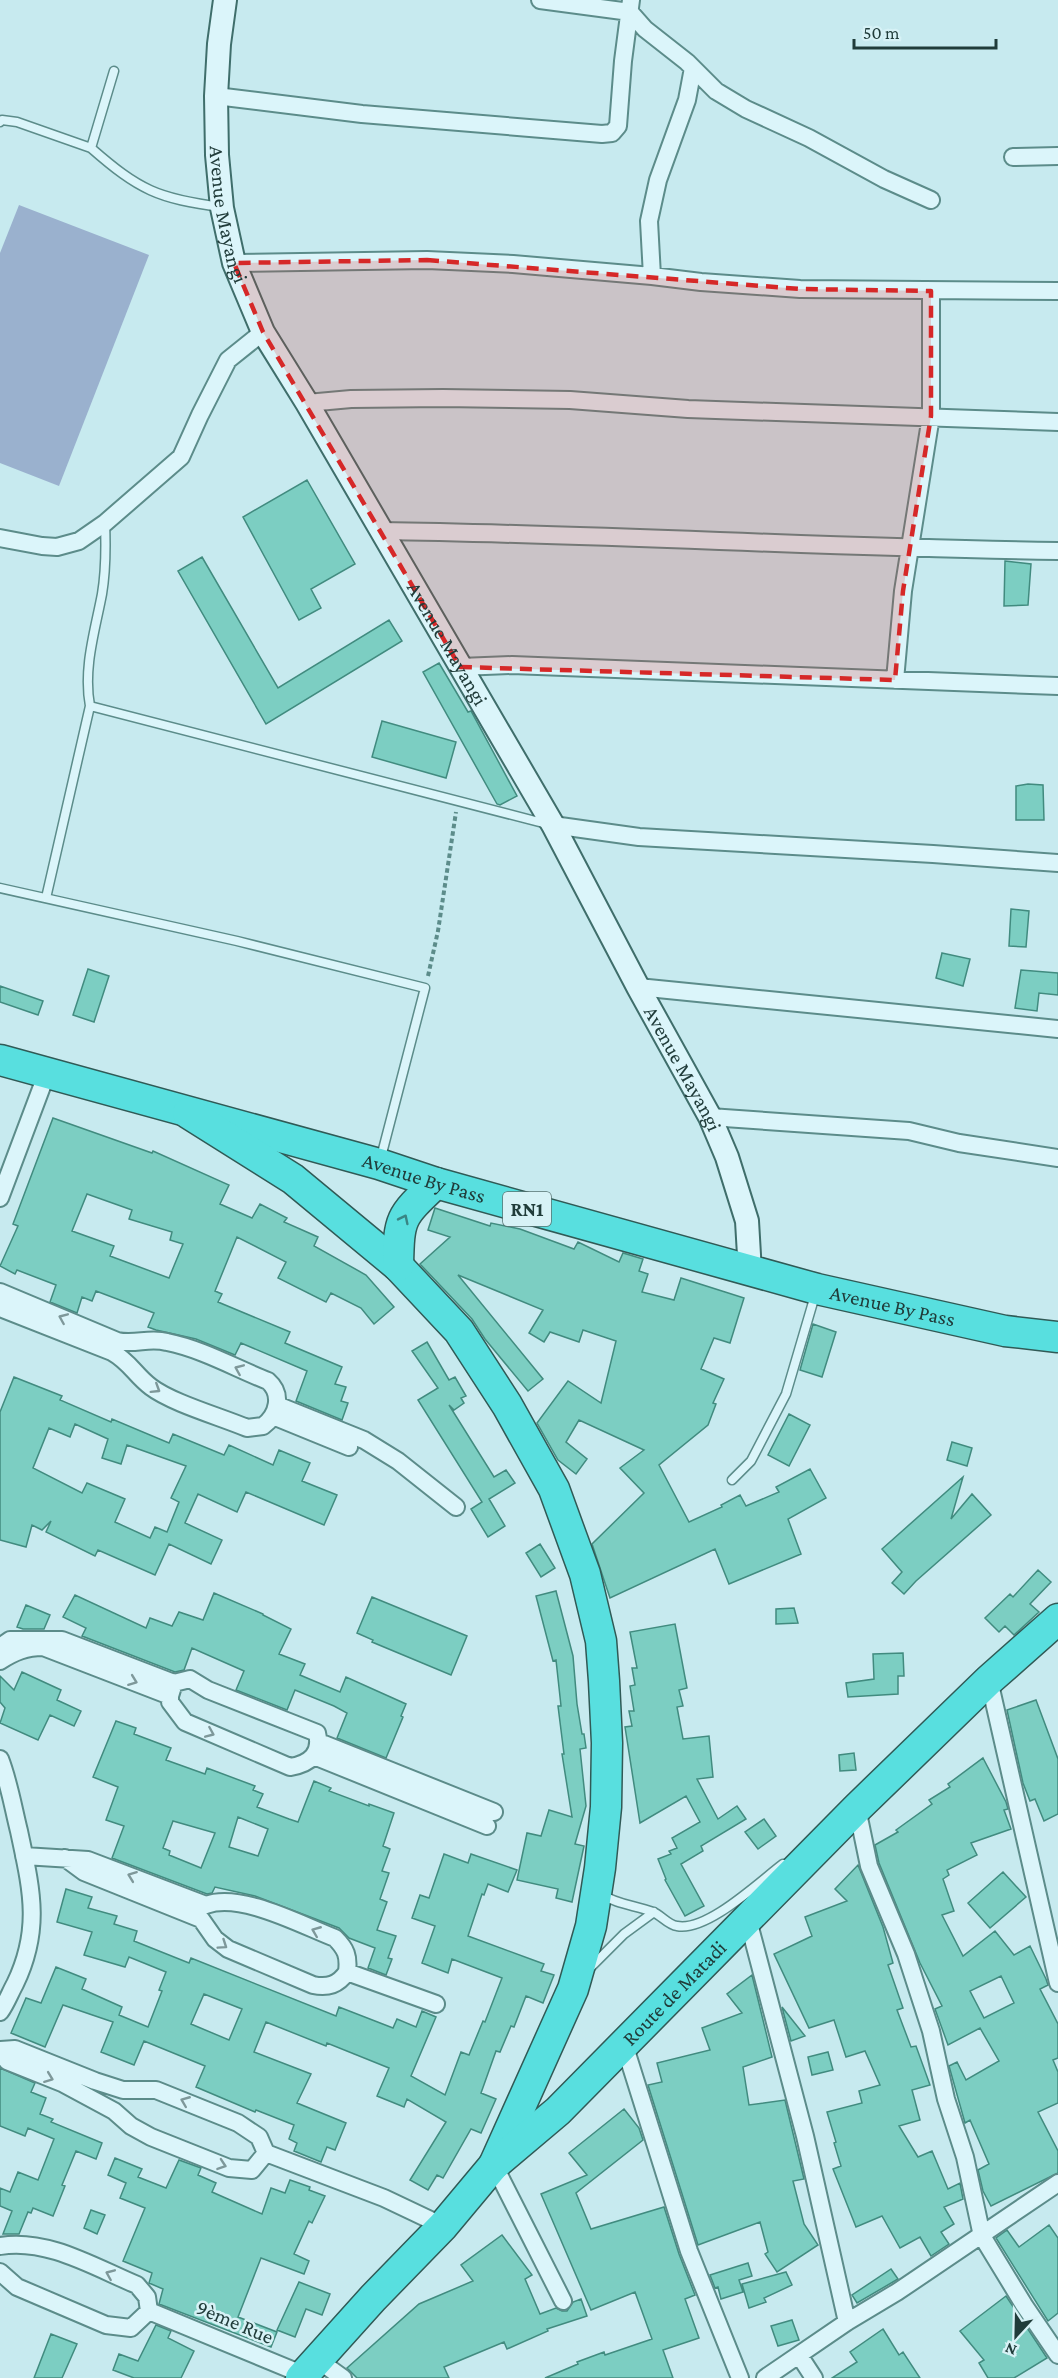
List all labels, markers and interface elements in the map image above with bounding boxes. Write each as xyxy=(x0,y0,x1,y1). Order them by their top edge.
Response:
scale bar xyxy=(854,12,996,50)
text: 50 m xyxy=(863,23,900,43)
street label: Avenue Mayangi xyxy=(205,146,253,287)
street label: Avenue Mayangi xyxy=(402,578,493,710)
street label: Avenue Mayangi xyxy=(639,1002,727,1135)
street label: Avenue By Pass xyxy=(360,1148,488,1208)
road number: RN1 xyxy=(503,1192,551,1226)
one-way arrow xyxy=(396,1214,408,1225)
street label: Avenue By Pass xyxy=(828,1280,957,1331)
one-way arrow xyxy=(58,1313,69,1325)
one-way arrow xyxy=(234,1364,245,1376)
one-way arrow xyxy=(150,1382,160,1394)
one-way arrow xyxy=(127,1674,137,1687)
one-way arrow xyxy=(203,1726,214,1738)
one-way arrow xyxy=(127,1871,138,1884)
one-way arrow xyxy=(311,1926,322,1938)
street label: Route de Matadi xyxy=(618,1935,732,2050)
one-way arrow xyxy=(217,1938,228,1949)
one-way arrow xyxy=(43,2070,54,2083)
one-way arrow xyxy=(181,2096,191,2109)
one-way arrow xyxy=(216,2157,227,2170)
one-way arrow xyxy=(105,2269,116,2281)
street label: 9ème Rue xyxy=(193,2295,277,2349)
north arrow xyxy=(986,2306,1046,2366)
text: N xyxy=(1002,2339,1019,2359)

